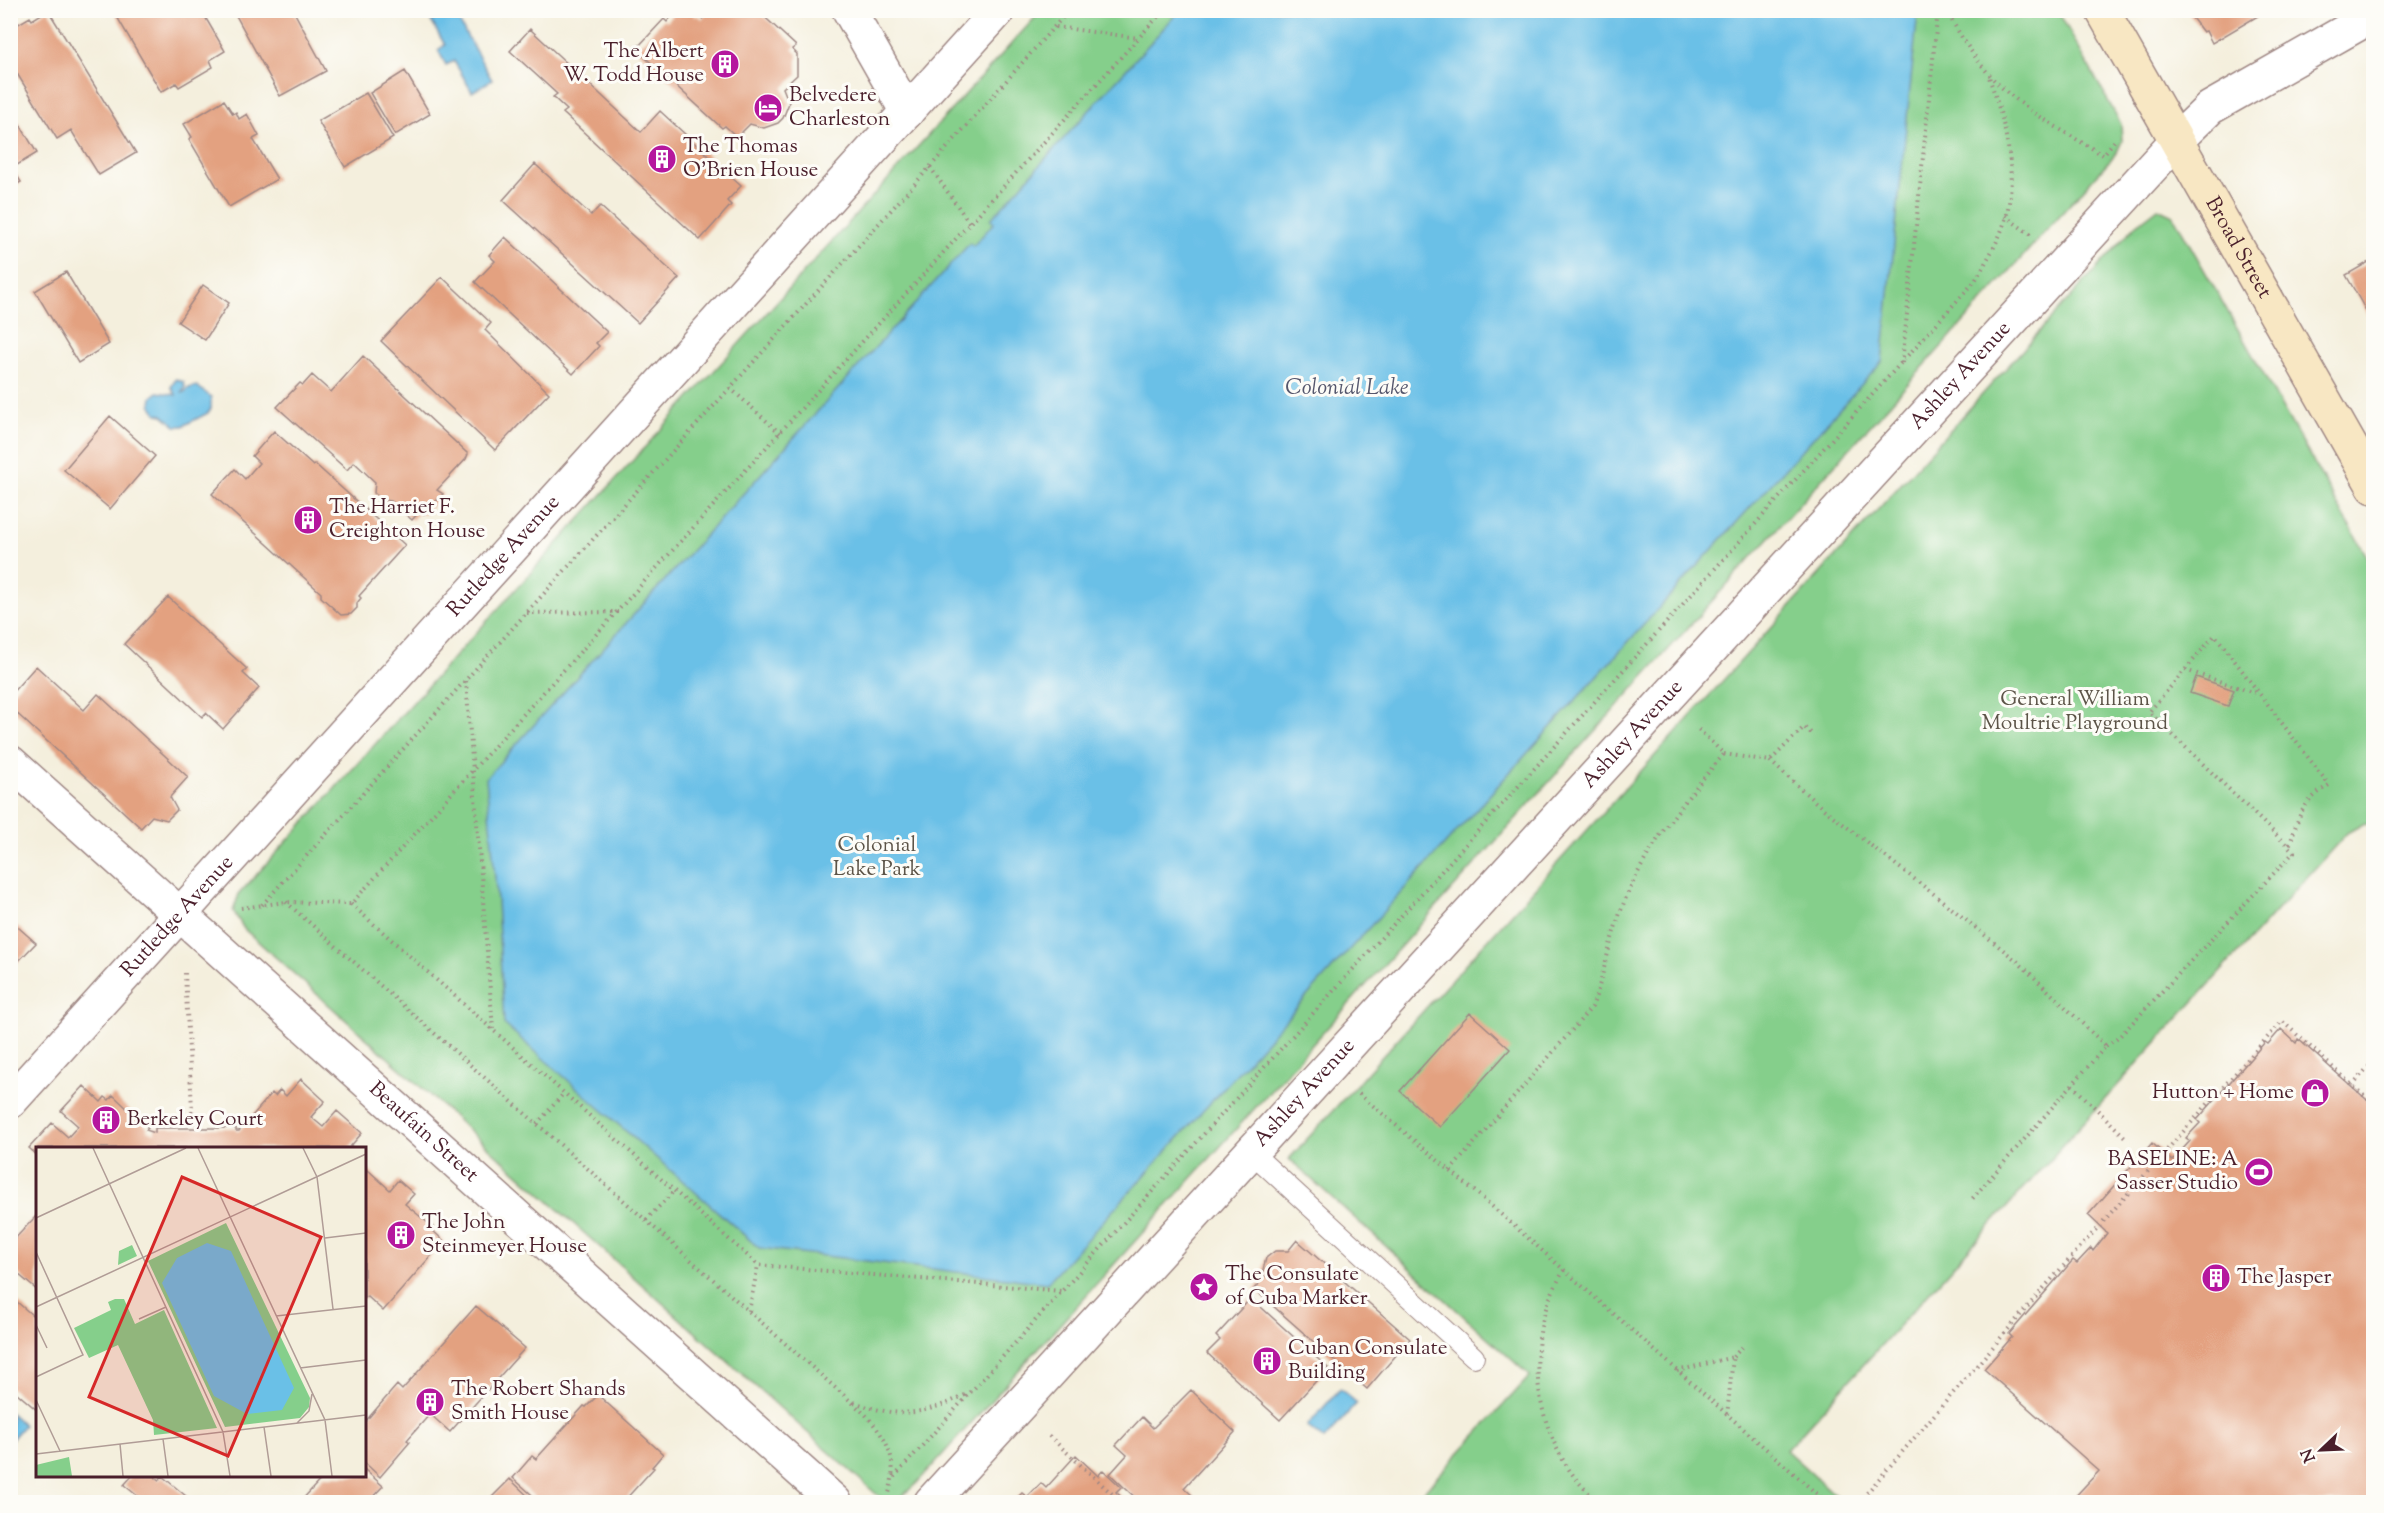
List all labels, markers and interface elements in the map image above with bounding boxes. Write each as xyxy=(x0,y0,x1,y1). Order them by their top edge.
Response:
place label: The Albert W. Todd House xyxy=(563,37,704,91)
building icon: The Albert W. Todd House xyxy=(709,48,741,80)
place label: Belvedere Charleston xyxy=(789,81,890,135)
hotel icon: Belvedere Charleston xyxy=(752,92,784,124)
place label: The Thomas O'Brien House xyxy=(683,132,818,186)
building icon: The Thomas O'Brien House xyxy=(646,143,678,175)
street label: Broad Street xyxy=(2197,192,2279,304)
street label: Ashley Avenue xyxy=(1903,315,2019,437)
water label: Colonial Lake xyxy=(1285,373,1409,405)
street label: Rutledge Avenue xyxy=(441,489,567,624)
place label: The Harriet F. Creighton House xyxy=(329,493,485,547)
building icon: The Harriet F. Creighton House xyxy=(292,504,324,536)
street label: Ashley Avenue xyxy=(1575,674,1691,796)
park label: General William Moultrie Playground xyxy=(1982,685,2168,739)
park label: Colonial Lake Park xyxy=(833,831,921,885)
street label: Rutledge Avenue xyxy=(115,849,241,984)
street label: Ashley Avenue xyxy=(1247,1032,1363,1154)
street label: Beaufain Street xyxy=(362,1075,485,1190)
shop icon: Hutton + Home xyxy=(2299,1077,2331,1109)
place label: Hutton + Home xyxy=(2152,1078,2294,1108)
building icon: Berkeley Court xyxy=(90,1104,122,1136)
place label: Berkeley Court xyxy=(127,1105,264,1135)
place label: BASELINE: A Sasser Studio xyxy=(2107,1145,2238,1199)
inset map xyxy=(36,1147,366,1477)
sports icon: BASELINE: A Sasser Studio xyxy=(2243,1156,2275,1188)
place label: The John Steinmeyer House xyxy=(422,1208,587,1262)
building icon: The John Steinmeyer House xyxy=(385,1219,417,1251)
place label: The Consulate of Cuba Marker xyxy=(1225,1260,1368,1314)
building icon: The Jasper xyxy=(2200,1262,2232,1294)
place label: The Jasper xyxy=(2237,1263,2332,1293)
place icon: The Consulate of Cuba Marker xyxy=(1188,1271,1220,1303)
place label: Cuban Consulate Building xyxy=(1288,1334,1447,1388)
building icon: Cuban Consulate Building xyxy=(1251,1345,1283,1377)
place label: The Robert Shands Smith House xyxy=(451,1375,626,1429)
building icon: The Robert Shands Smith House xyxy=(414,1386,446,1418)
north arrow xyxy=(2291,1420,2351,1480)
text: N xyxy=(2296,1444,2323,1465)

